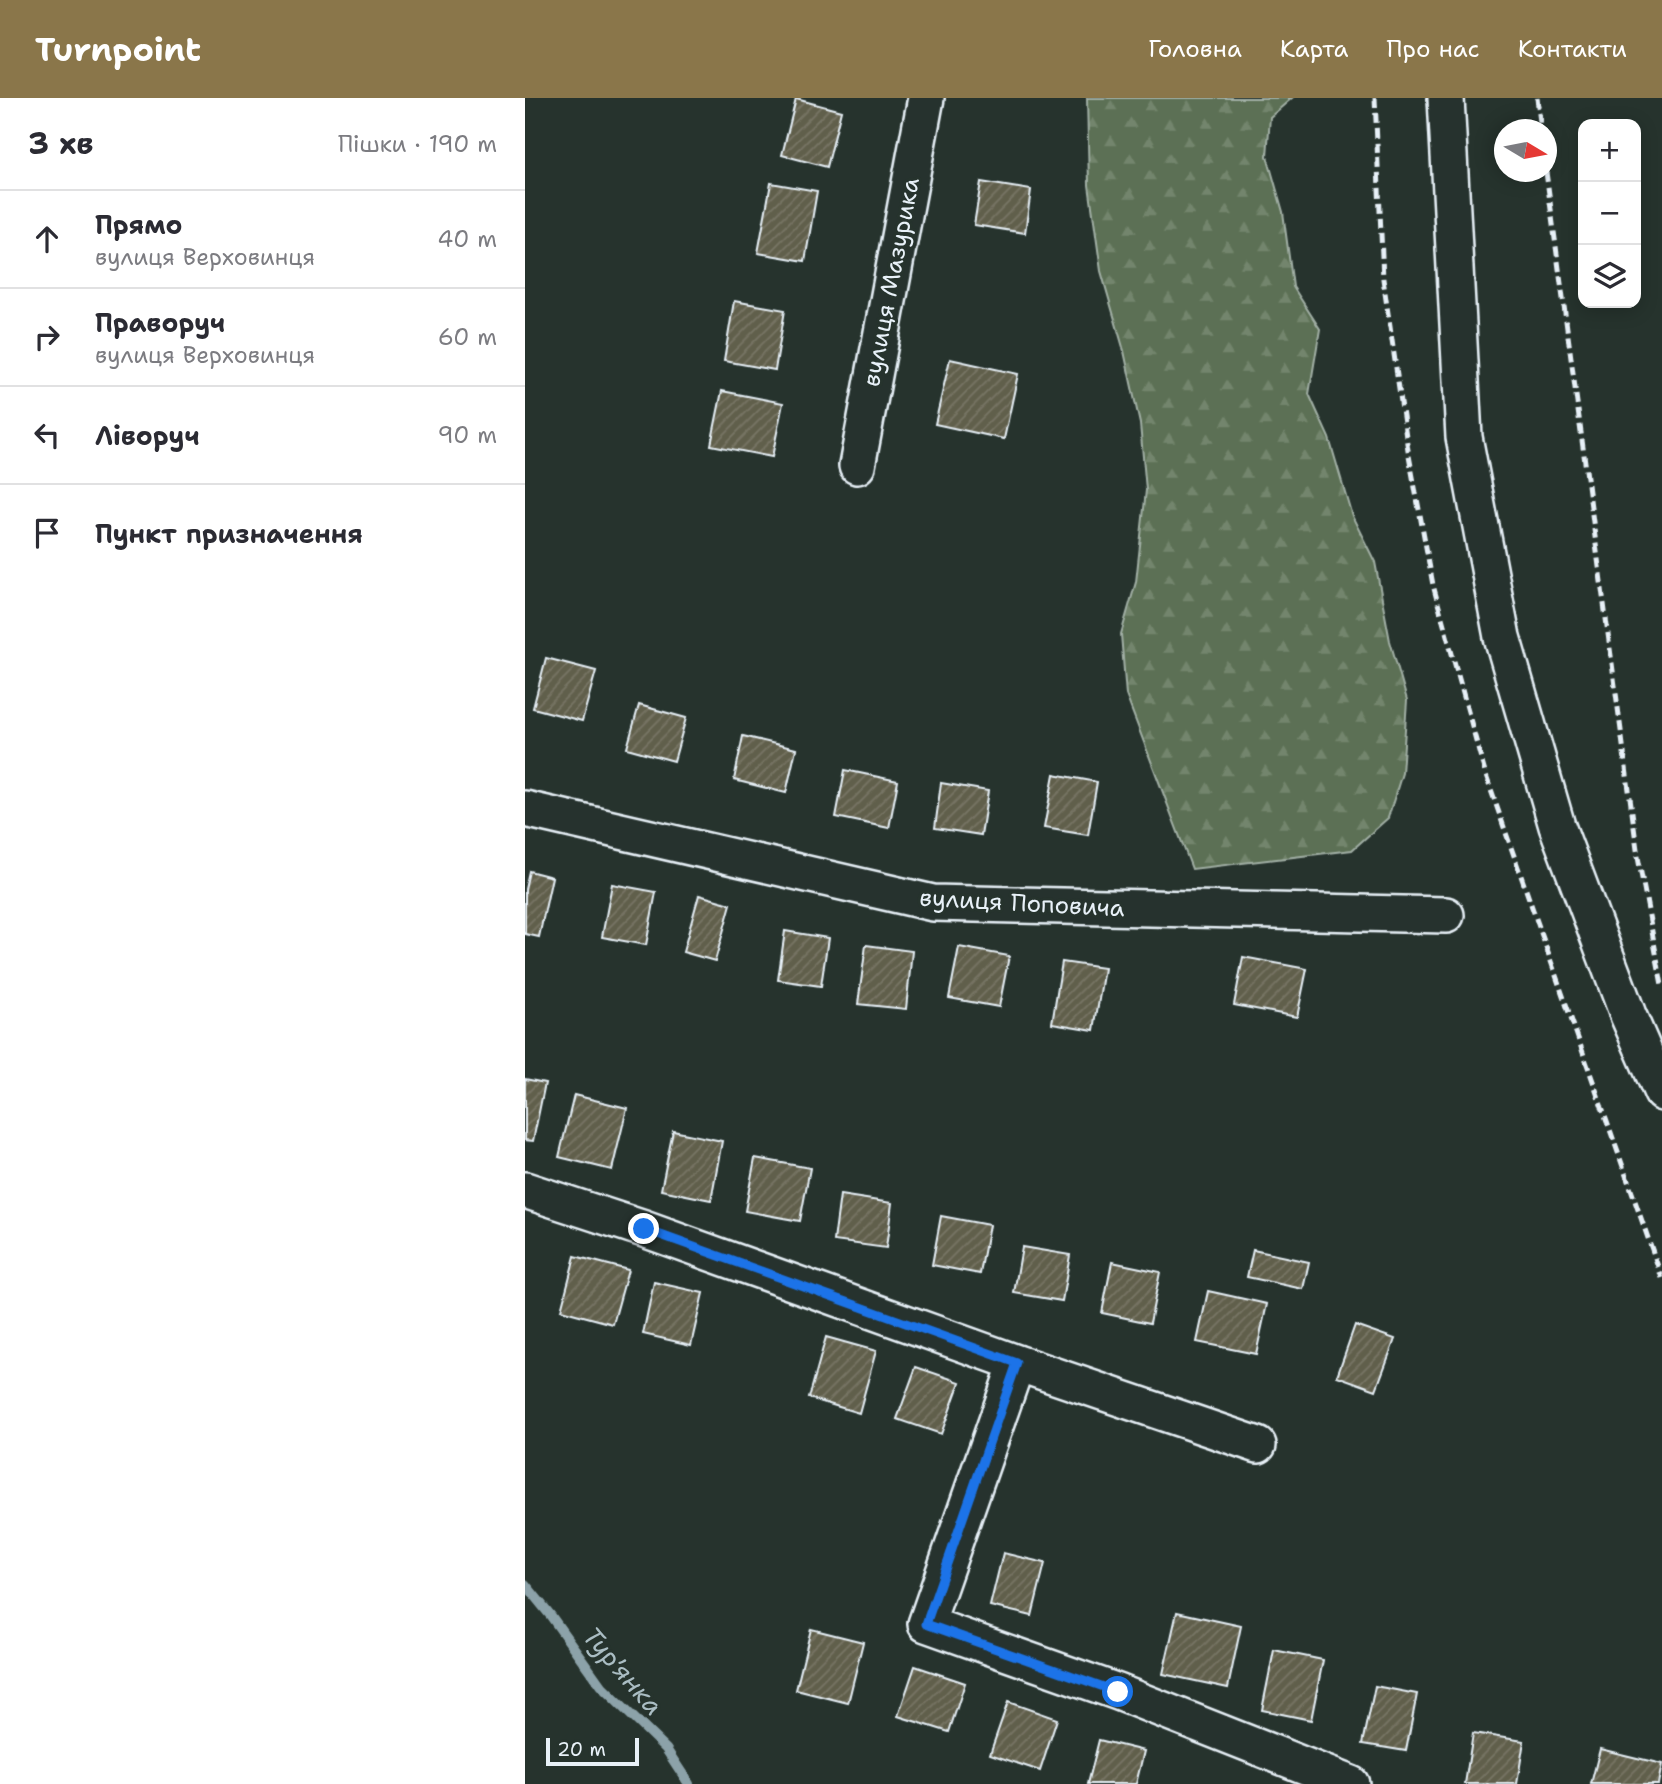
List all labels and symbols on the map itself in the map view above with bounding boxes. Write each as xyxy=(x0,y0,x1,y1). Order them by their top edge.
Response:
north arrow xyxy=(1494,119,1557,182)
street label: вулиця Мазурика xyxy=(855,175,927,389)
street label: вулиця Поповича xyxy=(918,882,1126,924)
route end xyxy=(628,1213,659,1244)
water label: Тур'янка xyxy=(575,1619,672,1722)
route start xyxy=(1102,1676,1133,1707)
scale bar xyxy=(546,1735,639,1767)

